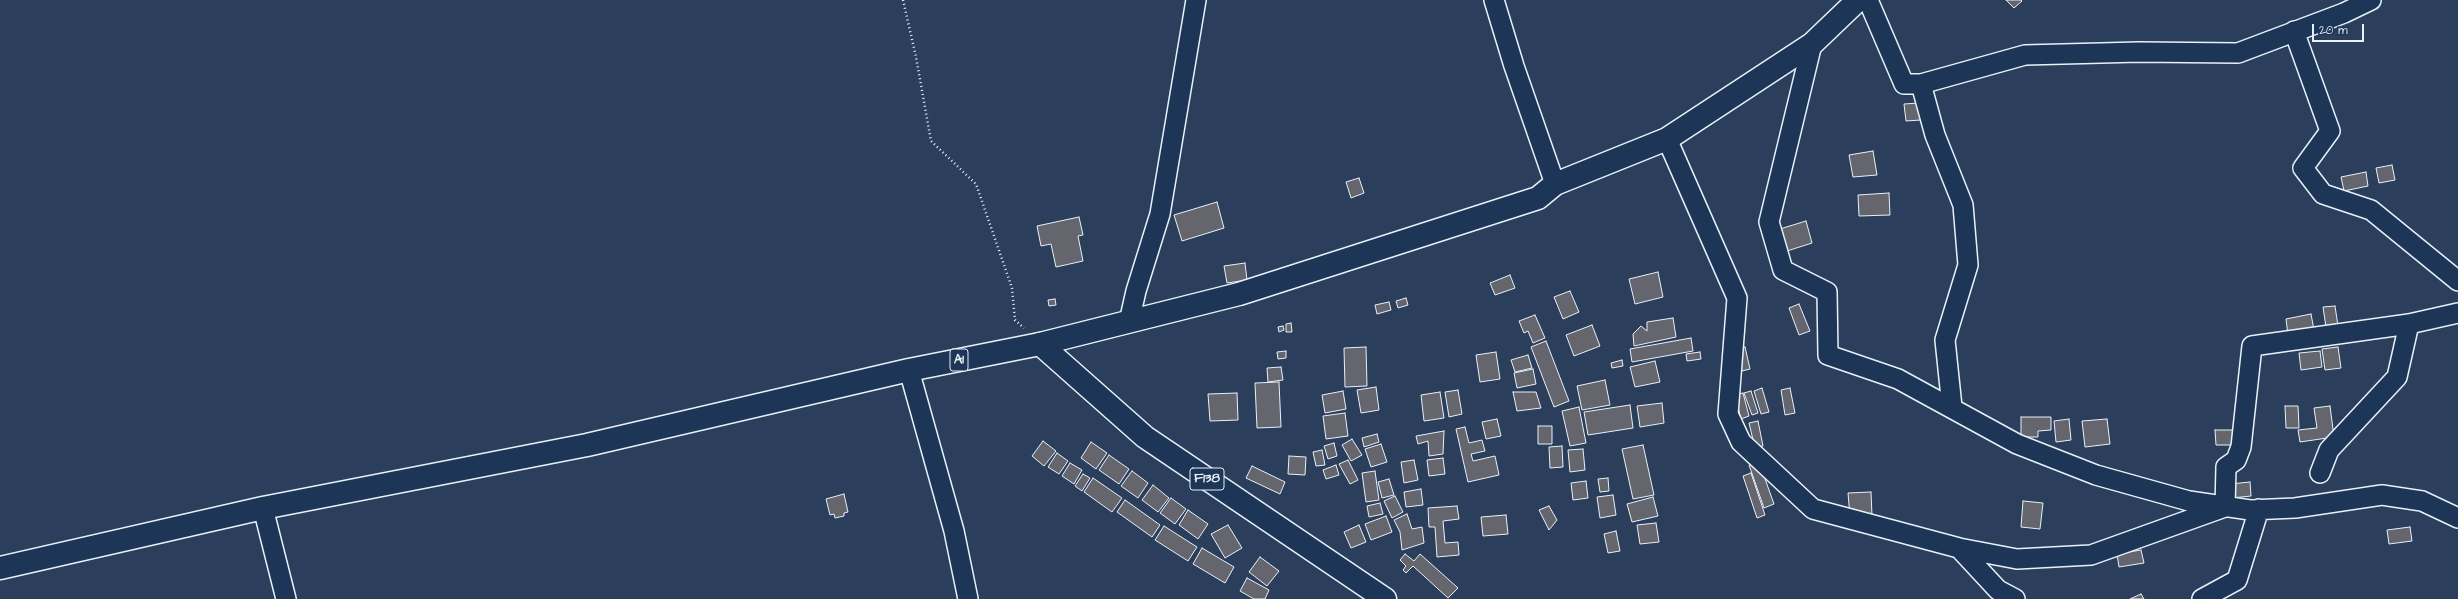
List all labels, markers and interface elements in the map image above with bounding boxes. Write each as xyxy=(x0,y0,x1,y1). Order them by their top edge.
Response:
scale bar xyxy=(2314,16,2366,42)
text: 20 m xyxy=(2319,22,2348,39)
road number: A1 xyxy=(950,349,968,371)
road number: F138 xyxy=(1190,468,1224,490)

